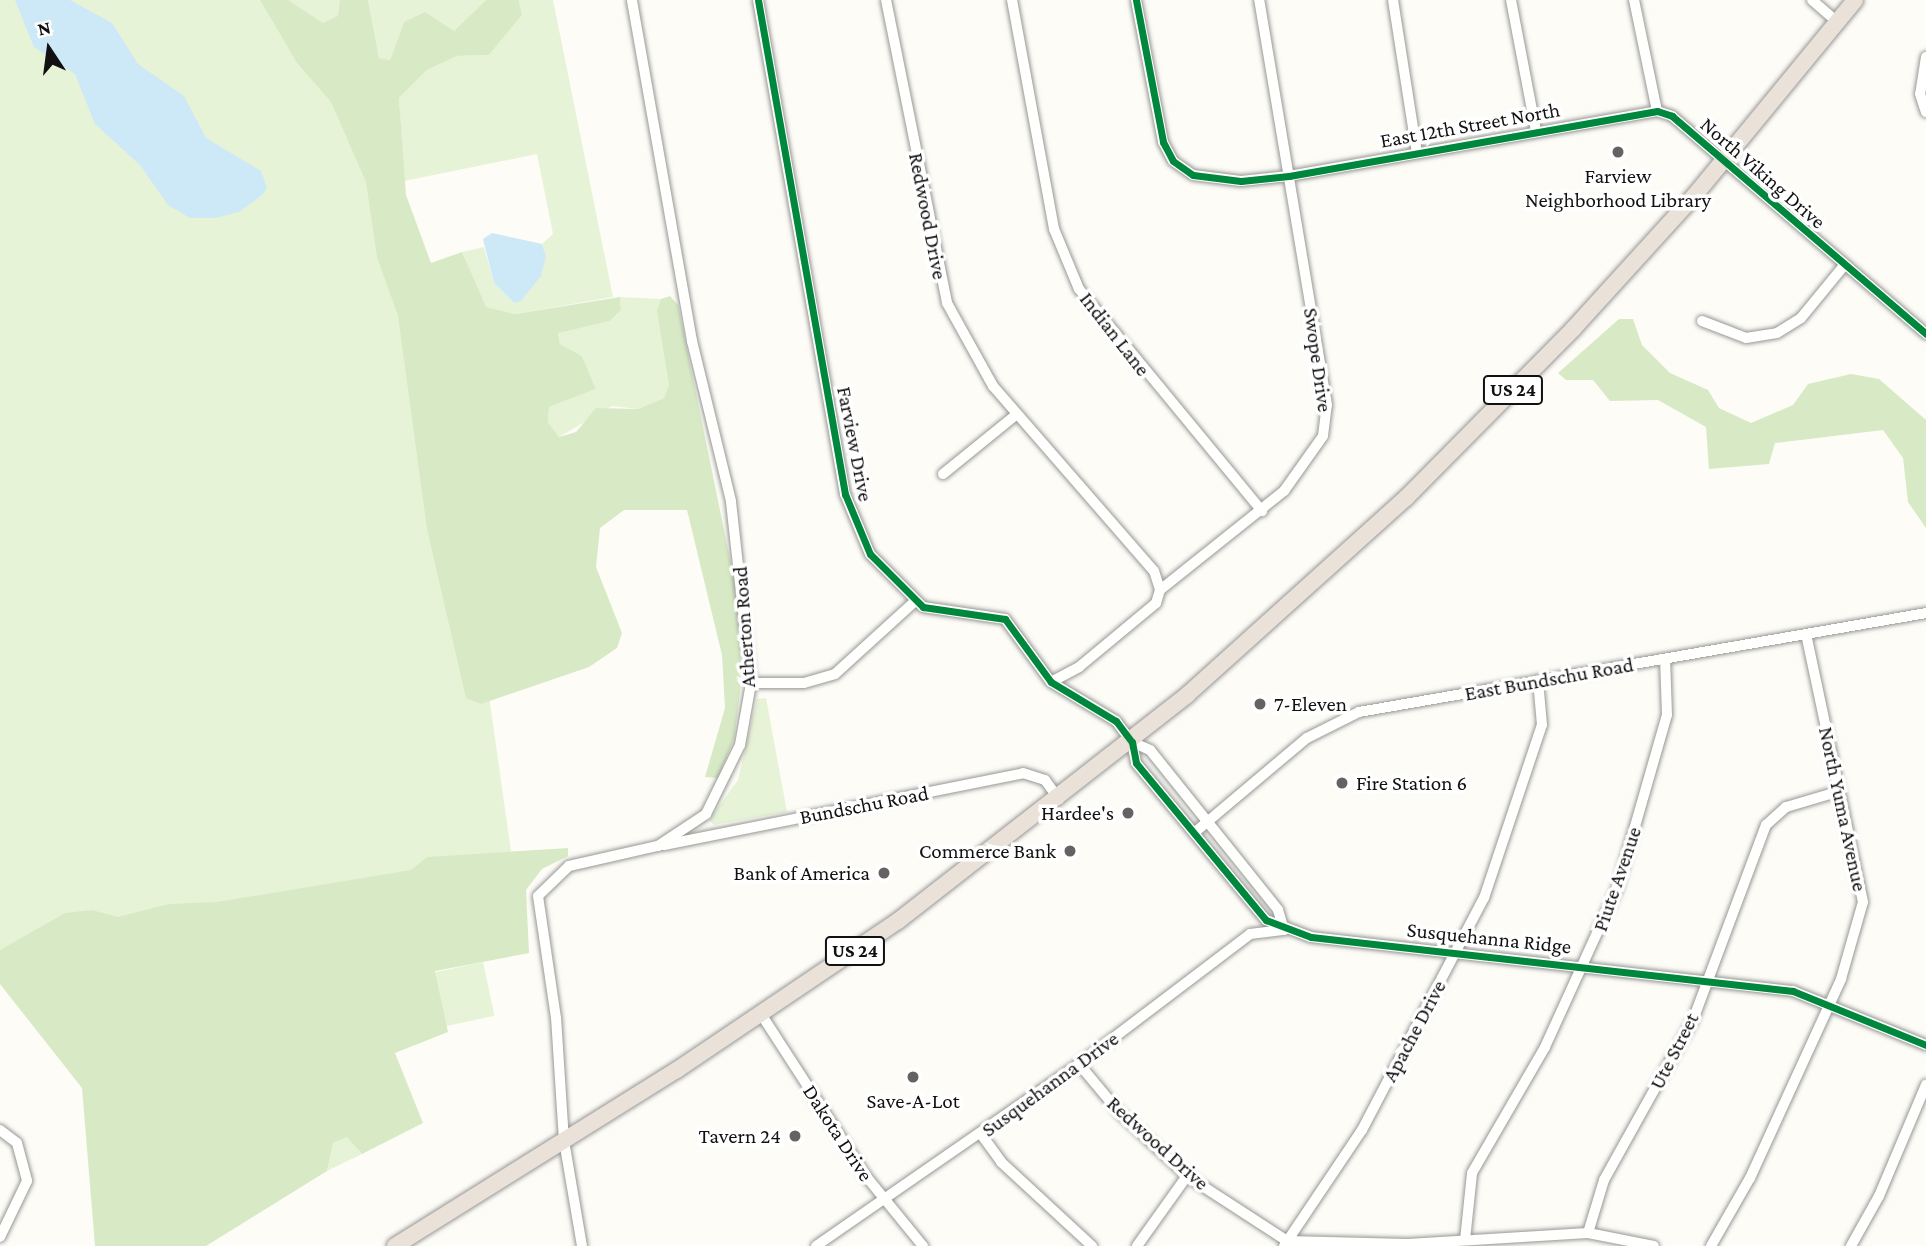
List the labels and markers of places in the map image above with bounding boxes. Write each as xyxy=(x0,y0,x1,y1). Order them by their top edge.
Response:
marker: Farview Neighborhood Library xyxy=(1610,144,1626,160)
place label: Farview Neighborhood Library xyxy=(1525,163,1711,213)
place label: 7-Eleven xyxy=(1274,691,1347,717)
marker: 7-Eleven xyxy=(1252,696,1268,712)
place label: Fire Station 6 xyxy=(1356,770,1467,796)
marker: Fire Station 6 xyxy=(1334,775,1350,791)
place label: Hardee's xyxy=(1041,800,1114,826)
marker: Hardee's xyxy=(1120,805,1136,821)
place label: Commerce Bank xyxy=(919,838,1056,864)
marker: Commerce Bank xyxy=(1062,843,1078,859)
place label: Bank of America xyxy=(734,860,870,886)
marker: Bank of America xyxy=(876,865,892,881)
marker: Save-A-Lot xyxy=(905,1069,921,1085)
place label: Save-A-Lot xyxy=(866,1088,960,1114)
place label: Tavern 24 xyxy=(699,1123,781,1149)
marker: Tavern 24 xyxy=(787,1128,803,1144)

